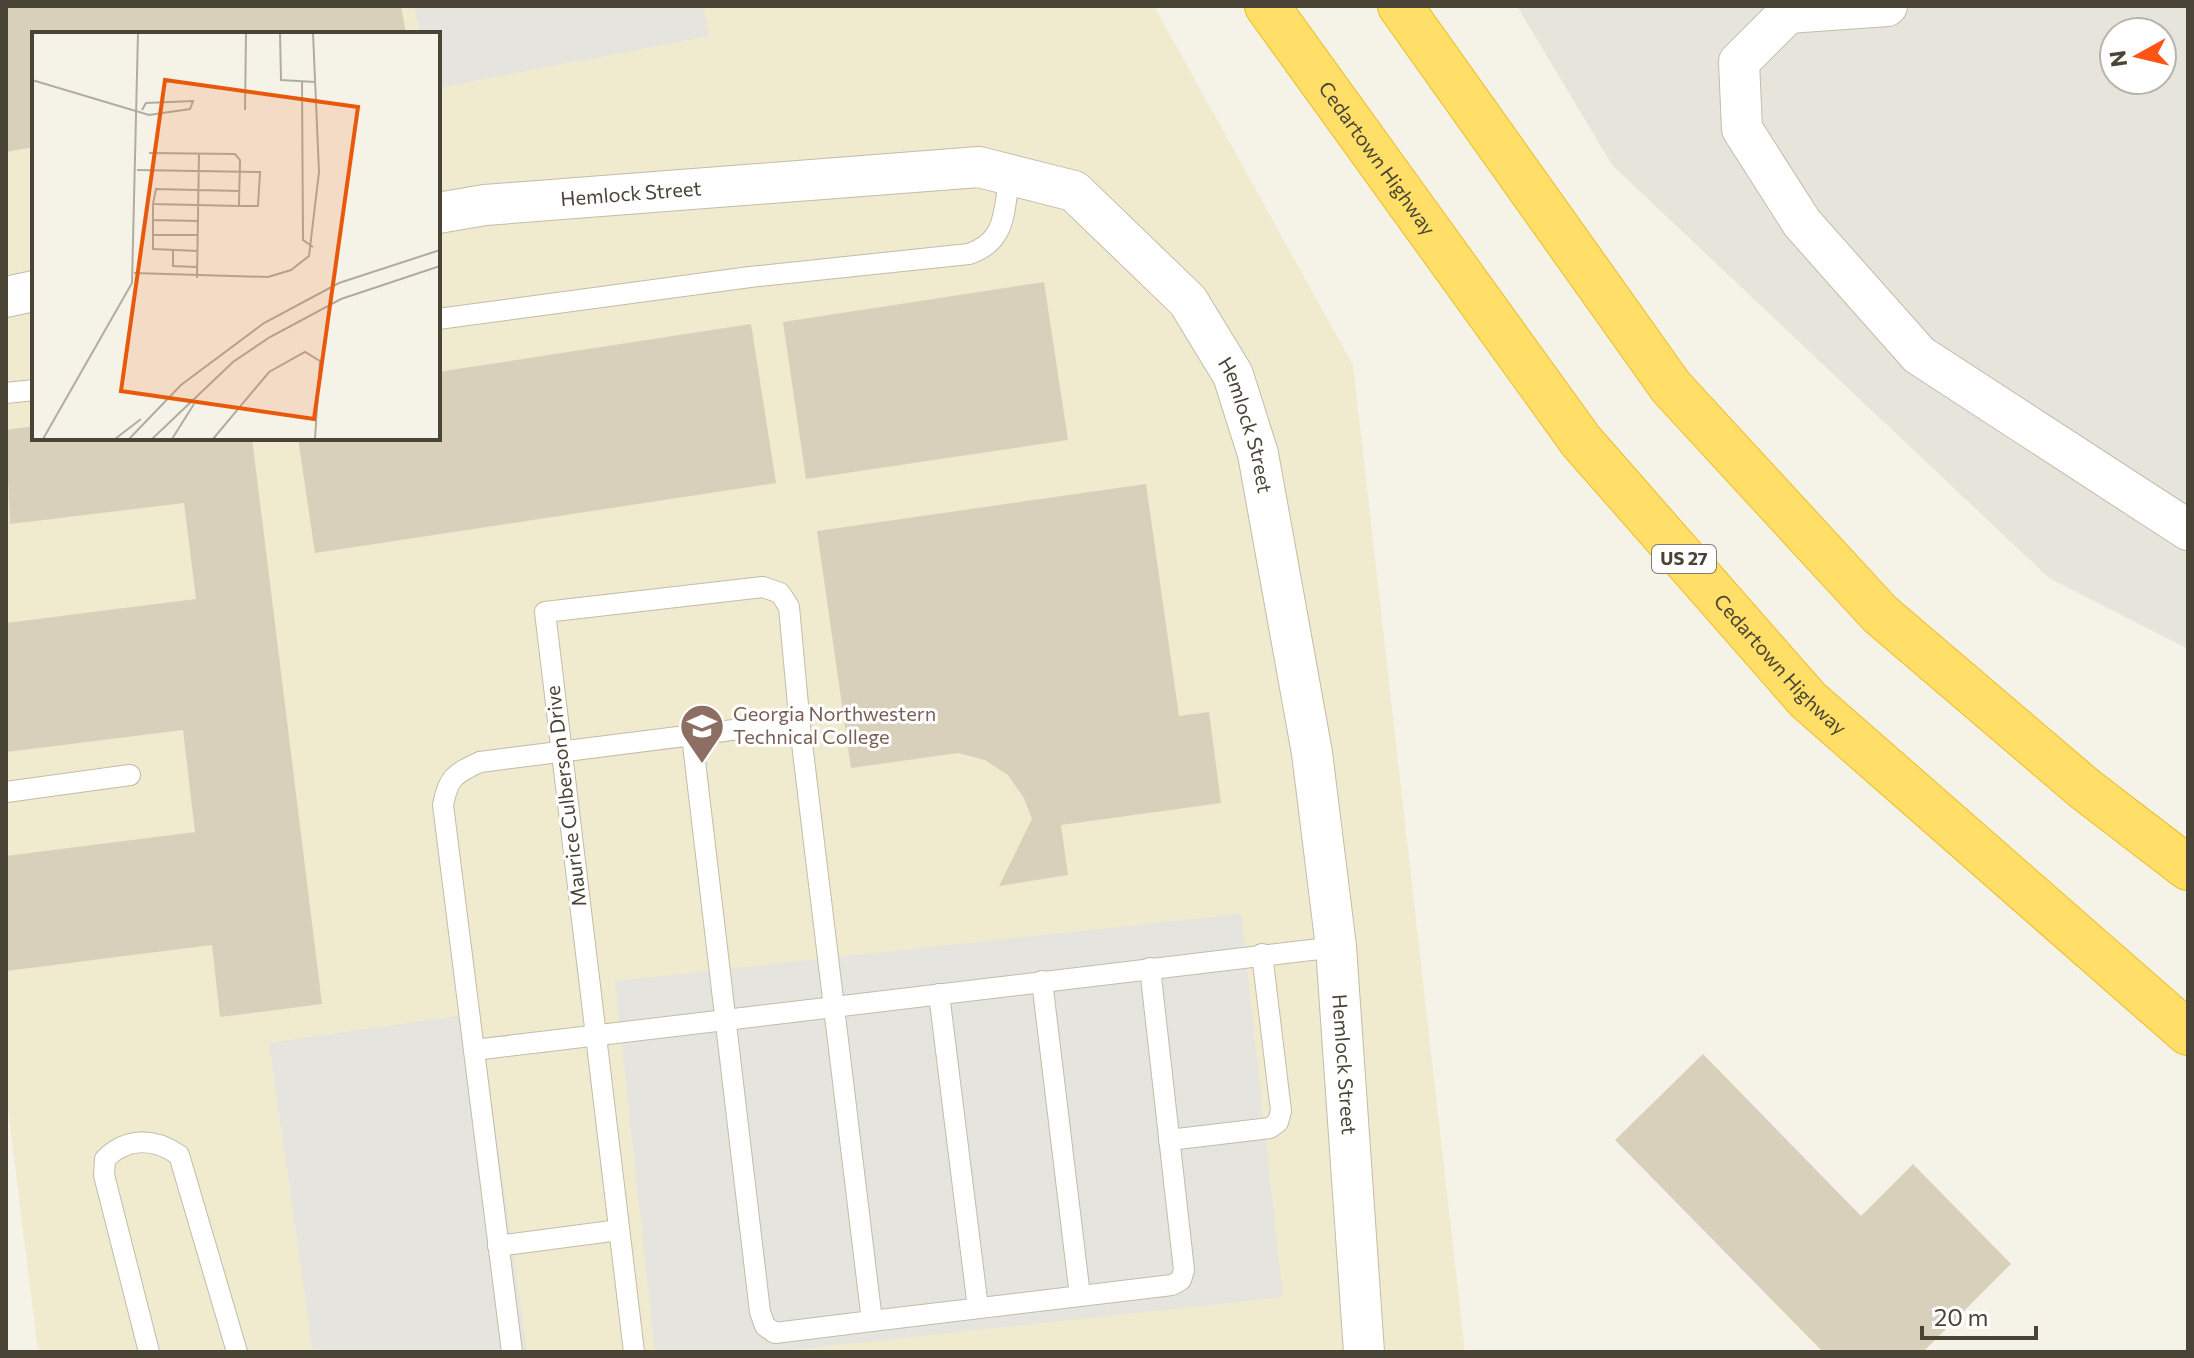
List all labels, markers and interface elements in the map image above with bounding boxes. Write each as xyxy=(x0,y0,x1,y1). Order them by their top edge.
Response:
north arrow xyxy=(2098,16,2178,96)
inset map xyxy=(32,32,440,440)
text: N xyxy=(2103,49,2132,69)
street label: Cedartown Highway xyxy=(1314,76,1441,239)
street label: Hemlock Street xyxy=(560,175,702,210)
street label: Hemlock Street xyxy=(1214,352,1278,495)
road number: US 27 xyxy=(1652,545,1716,573)
street label: Cedartown Highway xyxy=(1710,589,1852,739)
street label: Maurice Culberson Drive xyxy=(540,684,590,908)
place label: Georgia Northwestern Technical College xyxy=(733,701,936,748)
school or university icon: Georgia Northwestern Technical College xyxy=(678,702,726,765)
street label: Hemlock Street xyxy=(1328,993,1362,1136)
scale bar xyxy=(1922,1290,2036,1340)
text: 20 m xyxy=(1934,1302,1988,1331)

